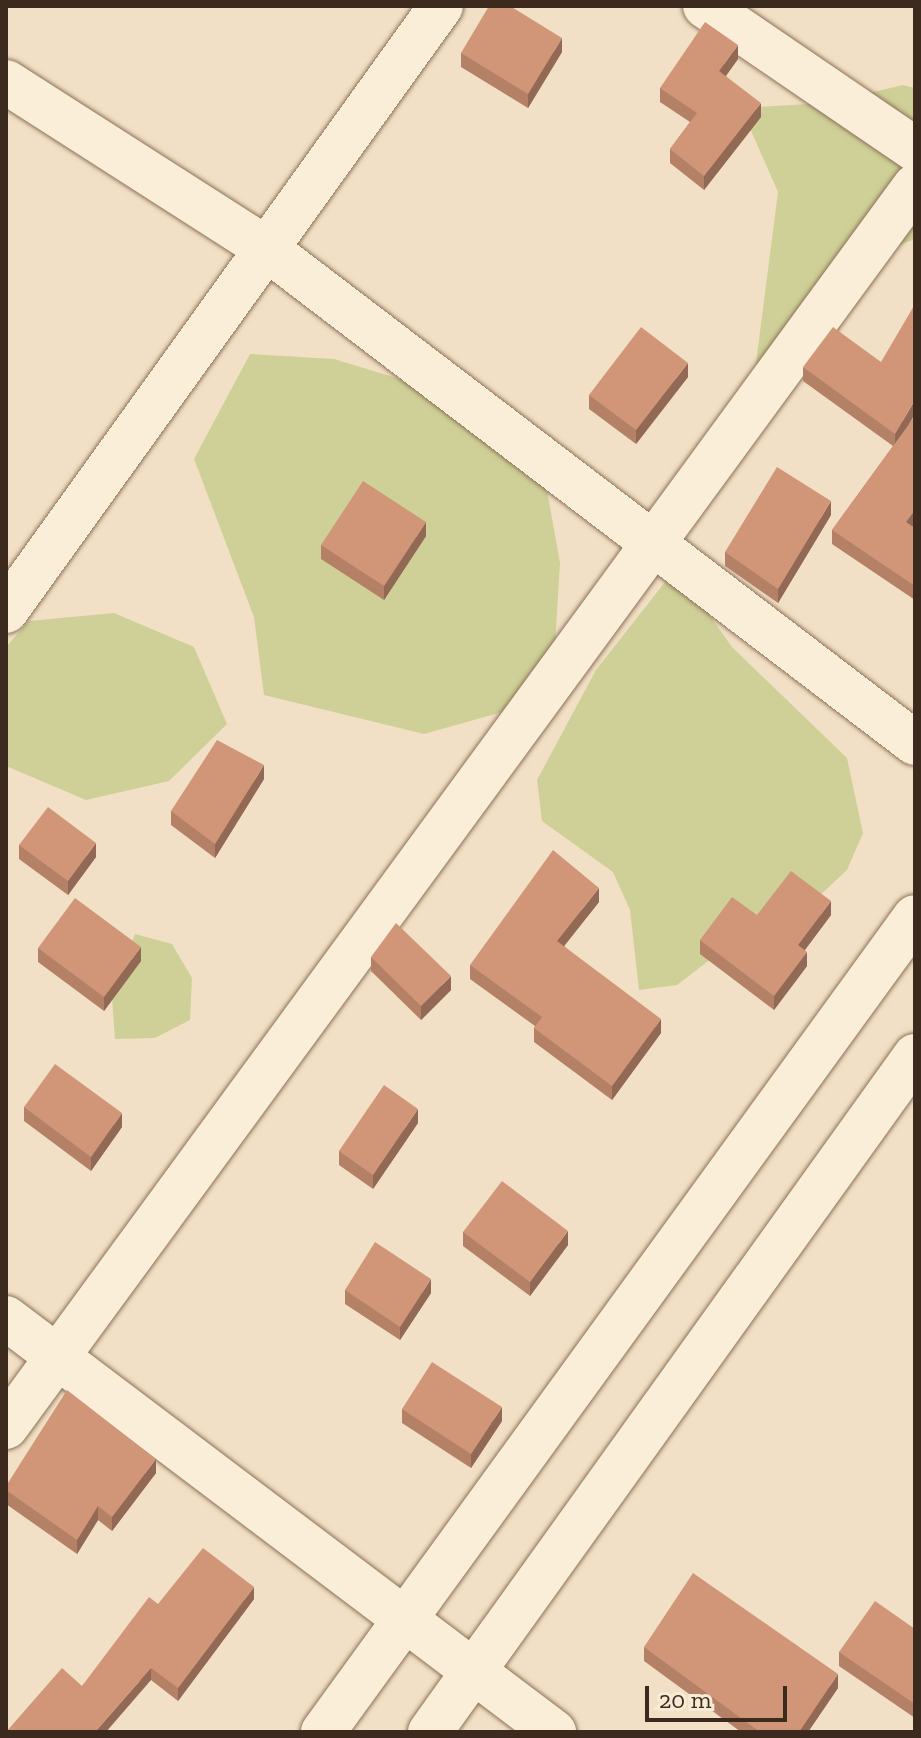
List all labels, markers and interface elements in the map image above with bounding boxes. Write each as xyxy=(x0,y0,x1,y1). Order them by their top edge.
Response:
scale bar xyxy=(649,1670,791,1720)
text: 20 m xyxy=(659,1685,711,1714)

